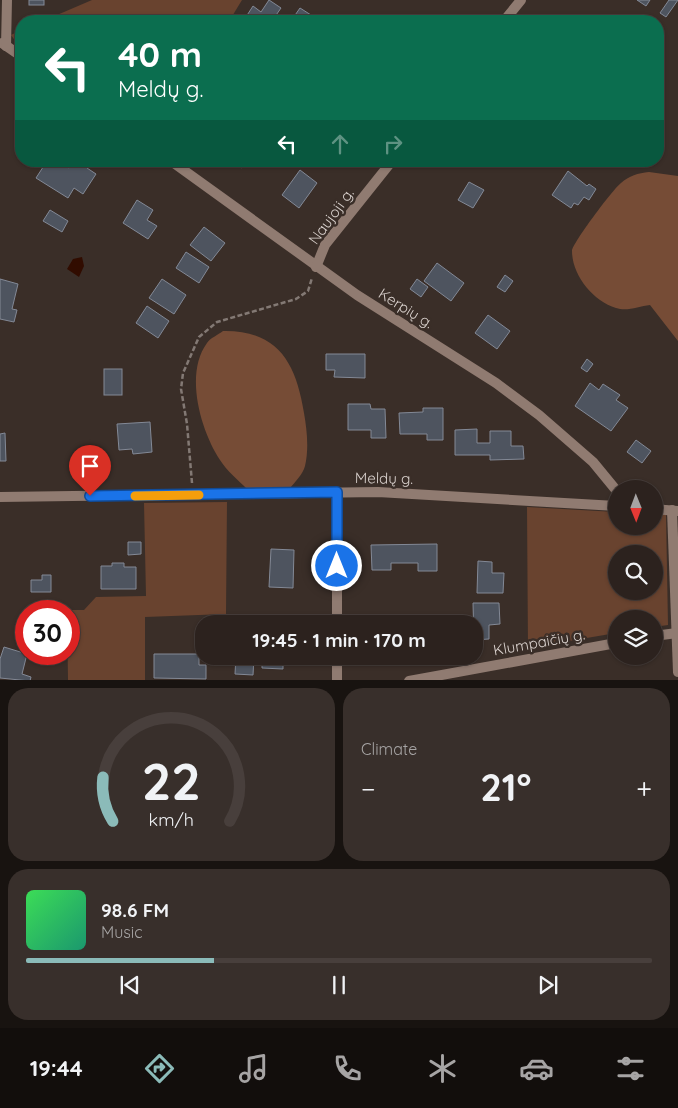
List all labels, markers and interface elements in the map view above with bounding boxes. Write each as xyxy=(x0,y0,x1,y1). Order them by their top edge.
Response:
text: 40 m xyxy=(118,32,202,76)
icon: left xyxy=(35,35,100,100)
text: Meldų g. xyxy=(118,75,203,103)
icon: left xyxy=(273,130,301,158)
icon: ahead xyxy=(326,130,354,158)
icon: right xyxy=(379,130,407,158)
street label: Naujoji g. xyxy=(304,184,358,248)
street label: Kerpių g. xyxy=(375,284,437,332)
pin xyxy=(69,445,111,496)
icon: arrive xyxy=(76,452,104,480)
street label: Meldų g. xyxy=(355,468,413,488)
north arrow xyxy=(608,480,662,535)
map controls xyxy=(608,480,663,665)
position arrow xyxy=(310,539,362,591)
button: search xyxy=(608,545,663,600)
speed limit sign: 30 xyxy=(15,600,80,665)
button: layers xyxy=(608,610,663,665)
street label: Klumpaičių g. xyxy=(492,625,586,659)
text: 19:45 · 1 min · 170 m xyxy=(252,628,426,652)
text: Climate xyxy=(361,739,417,759)
text: 22 xyxy=(142,748,201,813)
text: 21° xyxy=(480,763,532,811)
text: − xyxy=(361,771,376,806)
text: + xyxy=(636,771,652,806)
text: km/h xyxy=(149,808,194,830)
text: 98.6 FM xyxy=(101,898,169,922)
text: Music xyxy=(101,922,143,942)
icon: previous xyxy=(116,971,144,999)
icon: pause xyxy=(325,971,353,999)
icon: next xyxy=(534,971,562,999)
icon: directions xyxy=(142,1051,177,1086)
icon: music xyxy=(236,1051,271,1086)
icon: phone xyxy=(330,1051,365,1086)
icon: climate xyxy=(425,1051,460,1086)
icon: car xyxy=(519,1051,554,1086)
icon: filters xyxy=(613,1051,648,1086)
text: 19:44 xyxy=(30,1054,83,1082)

